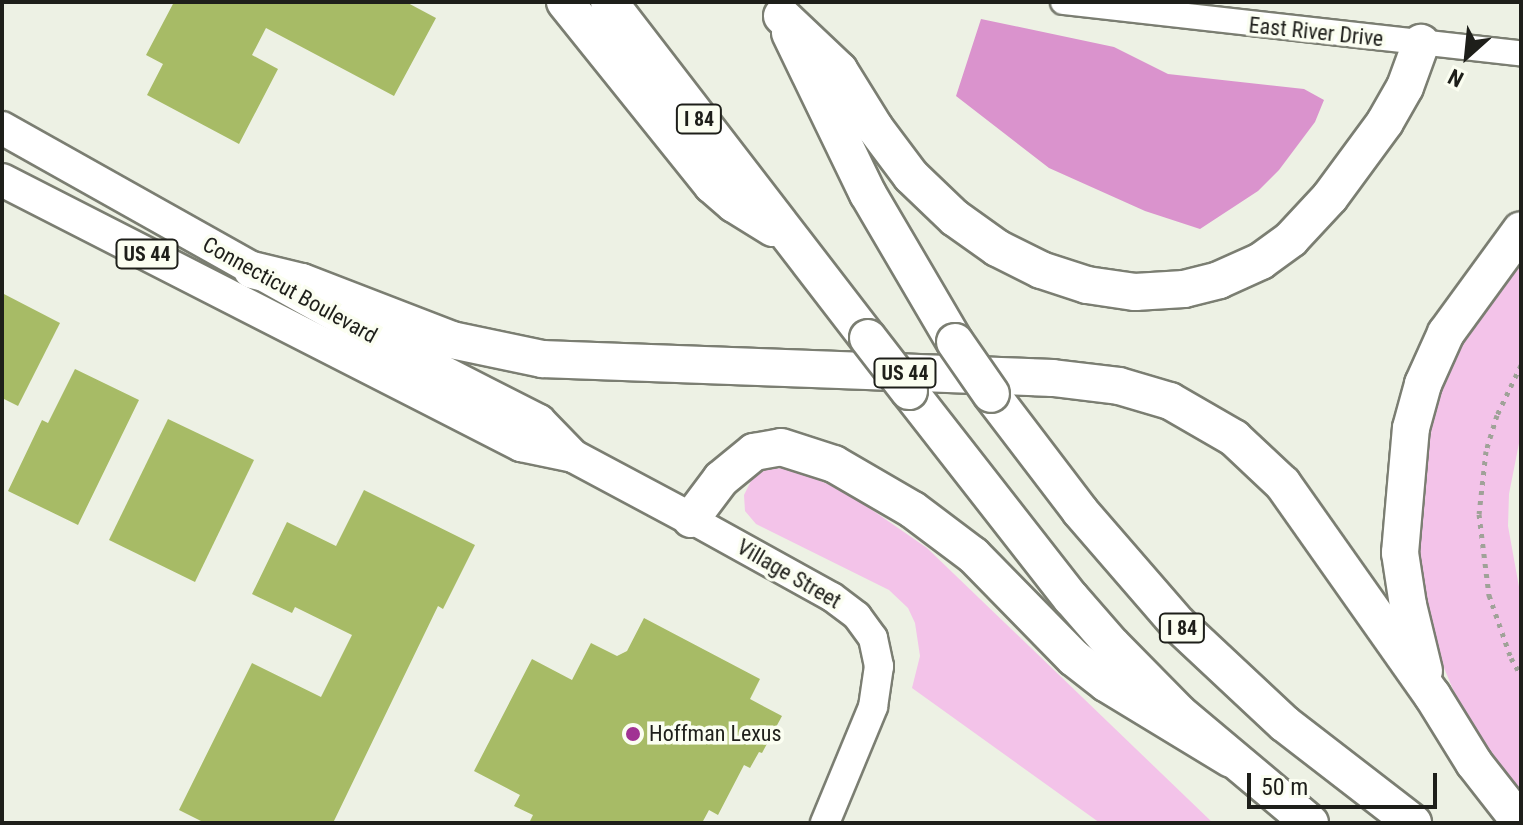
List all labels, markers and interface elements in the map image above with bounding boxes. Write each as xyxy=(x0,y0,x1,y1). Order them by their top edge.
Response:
street label: East River Drive xyxy=(1247,12,1385,52)
north arrow xyxy=(1427,16,1507,96)
text: N xyxy=(1444,64,1468,92)
road number: I 84 xyxy=(675,103,723,135)
street label: Connecticut Boulevard xyxy=(198,231,382,349)
road number: US 44 xyxy=(115,238,179,270)
road number: US 44 xyxy=(873,357,937,389)
street label: Village Street xyxy=(732,534,846,614)
road number: I 84 xyxy=(1158,612,1206,644)
place label: Hoffman Lexus xyxy=(649,721,782,747)
marker: Hoffman Lexus xyxy=(624,725,642,743)
scale bar xyxy=(1251,757,1441,807)
text: 50 m xyxy=(1261,773,1308,801)

